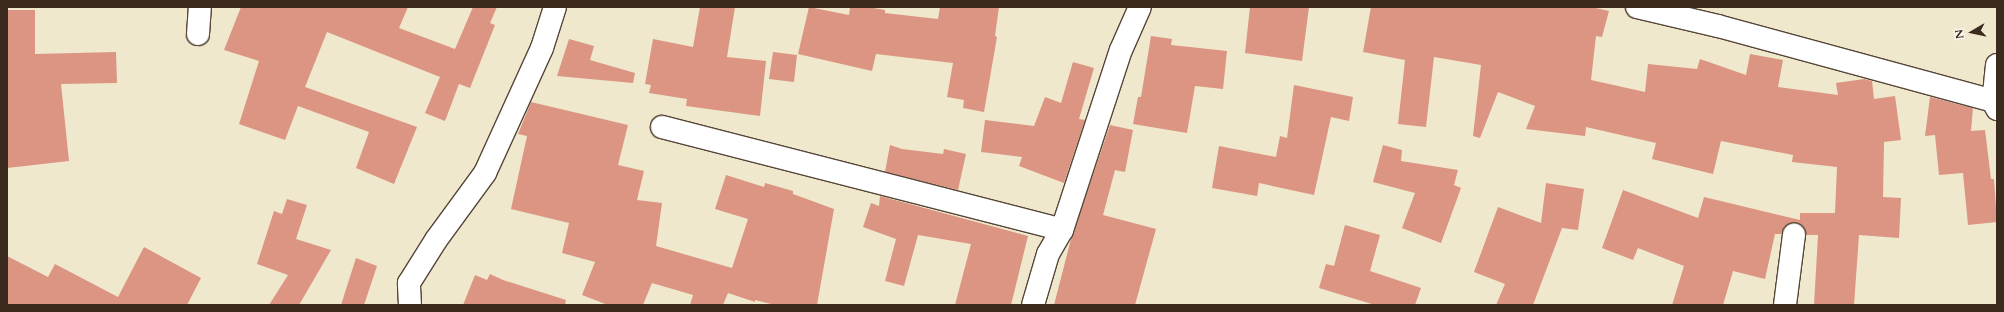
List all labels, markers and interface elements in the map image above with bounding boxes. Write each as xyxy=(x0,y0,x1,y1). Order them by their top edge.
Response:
north arrow xyxy=(1952,12,1992,52)
text: N xyxy=(1952,28,1968,40)

